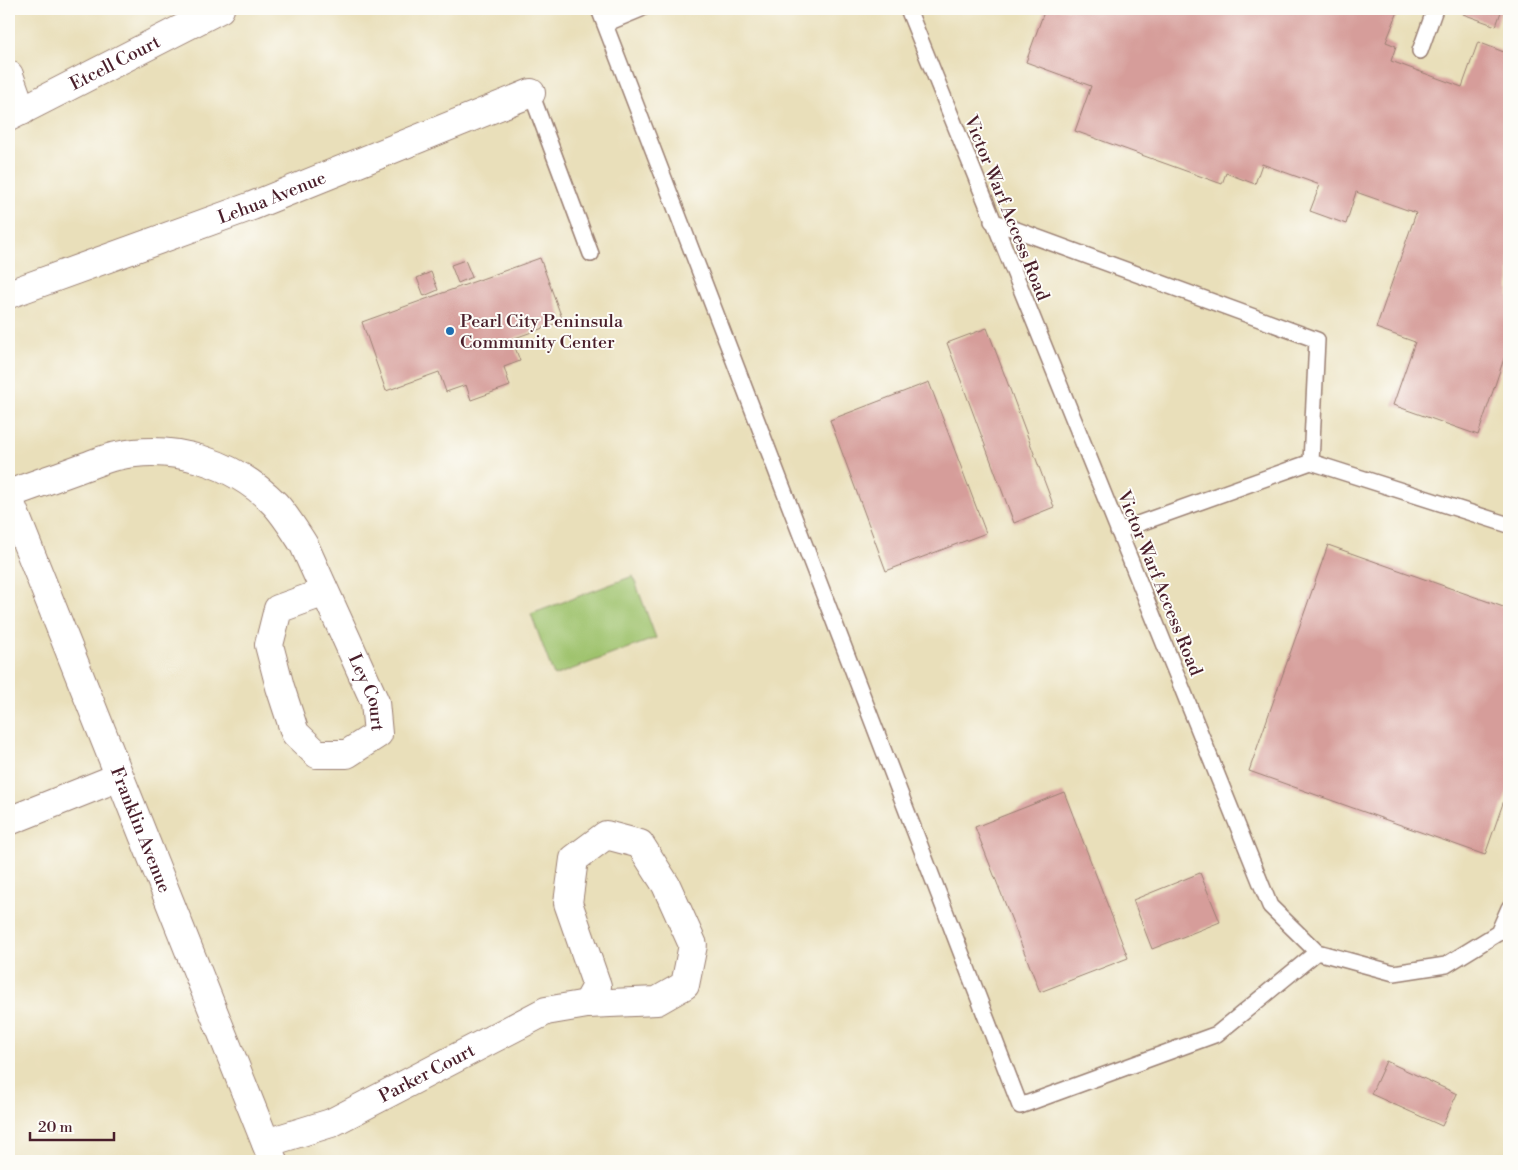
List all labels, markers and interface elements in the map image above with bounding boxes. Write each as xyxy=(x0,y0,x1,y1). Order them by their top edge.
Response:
street label: Etcell Court xyxy=(66,30,165,96)
street label: Victor Warf Access Road xyxy=(958,111,1055,305)
street label: Lehua Avenue xyxy=(215,166,329,229)
place label: Pearl City Peninsula Community Center xyxy=(460,310,624,354)
marker: Pearl City Peninsula Community Center xyxy=(444,325,456,337)
street label: Victor Warf Access Road xyxy=(1111,486,1208,680)
street label: Ley Court xyxy=(343,650,389,733)
street label: Franklin Avenue xyxy=(105,764,176,896)
street label: Parker Court xyxy=(375,1039,480,1108)
scale bar xyxy=(30,1110,114,1142)
text: 20 m xyxy=(38,1118,73,1137)

